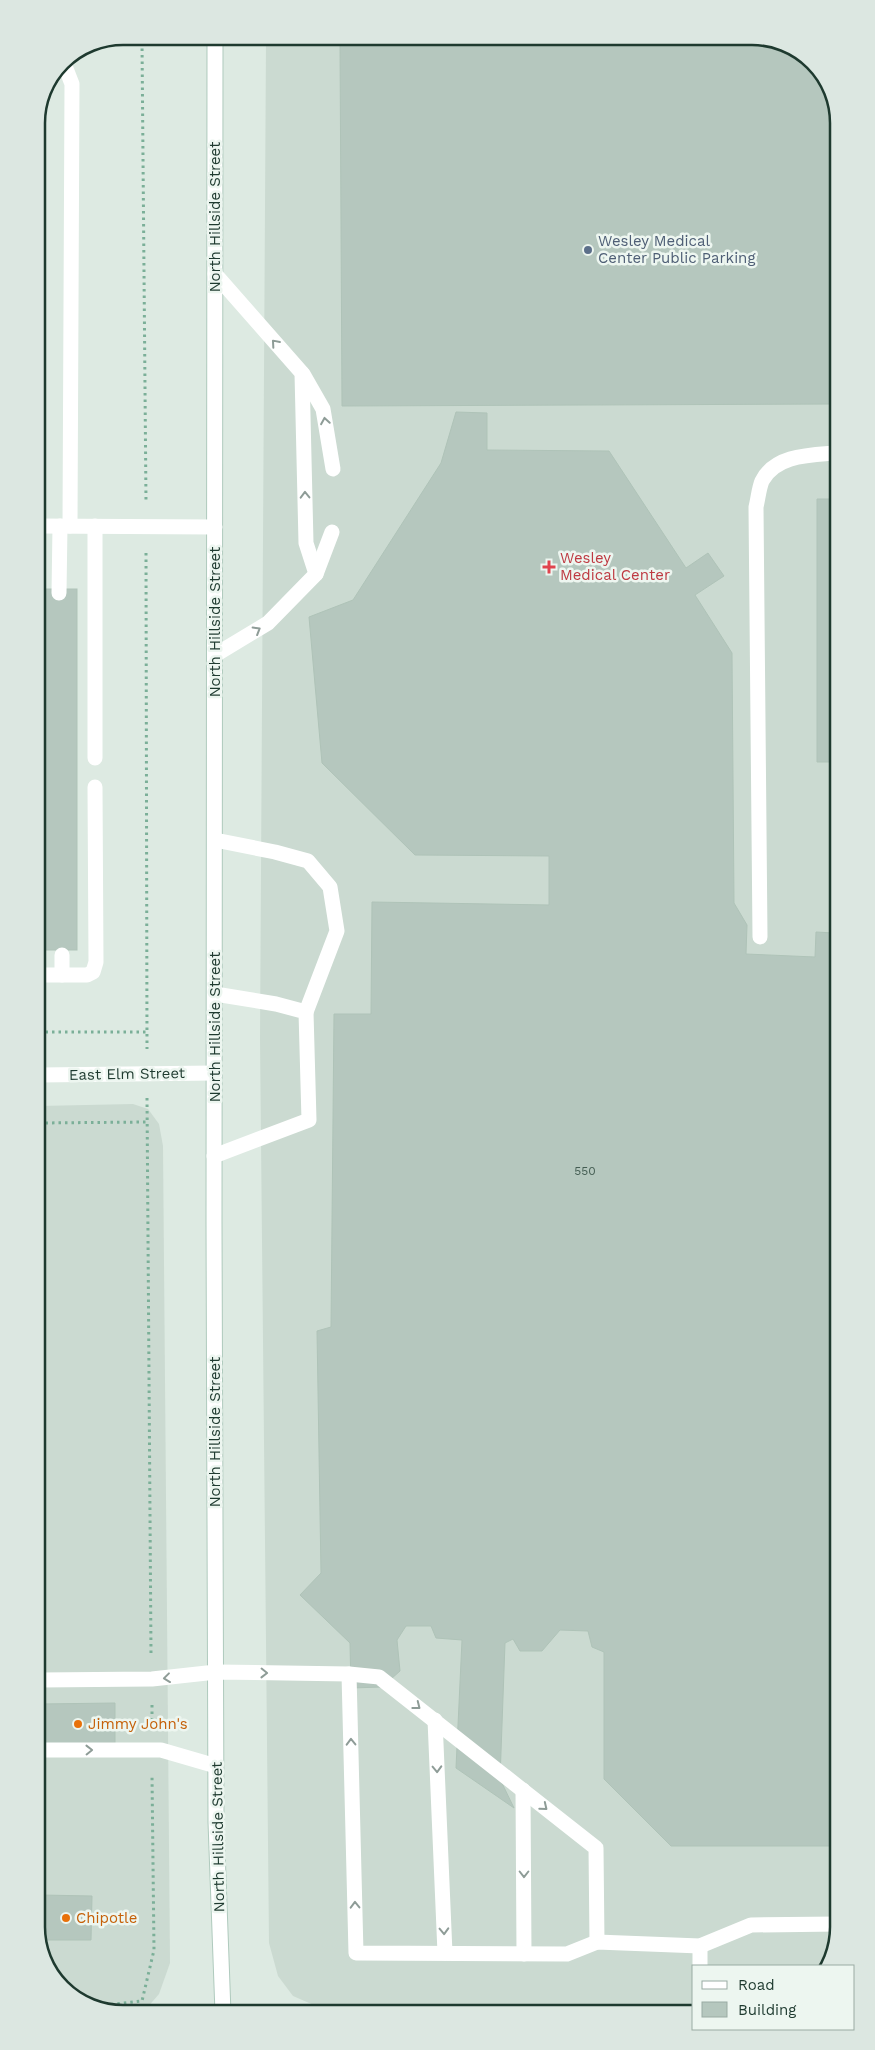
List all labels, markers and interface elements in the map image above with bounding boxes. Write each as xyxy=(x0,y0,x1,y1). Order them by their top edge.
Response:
street label: North Hillside Street xyxy=(206,141,224,292)
place label: Wesley Medical Center Public Parking xyxy=(598,232,755,267)
marker: Wesley Medical Center Public Parking xyxy=(582,244,594,256)
one-way arrow xyxy=(272,339,281,348)
one-way arrow xyxy=(320,417,331,425)
one-way arrow xyxy=(300,491,310,498)
street label: North Hillside Street xyxy=(206,546,224,697)
place label: Wesley Medical Center xyxy=(560,549,670,584)
marker: Wesley Medical Center xyxy=(542,560,556,574)
one-way arrow xyxy=(251,627,260,637)
street label: North Hillside Street xyxy=(206,951,224,1102)
street label: East Elm Street xyxy=(69,1064,186,1084)
house number: 550 xyxy=(574,1164,596,1178)
street label: North Hillside Street xyxy=(206,1356,224,1507)
one-way arrow xyxy=(261,1668,269,1678)
one-way arrow xyxy=(163,1672,171,1683)
one-way arrow xyxy=(411,1700,421,1709)
place label: Jimmy John's xyxy=(88,1715,188,1733)
marker: Jimmy John's xyxy=(72,1718,84,1730)
one-way arrow xyxy=(346,1738,356,1746)
one-way arrow xyxy=(86,1745,93,1755)
street label: North Hillside Street xyxy=(208,1761,228,1912)
one-way arrow xyxy=(432,1766,442,1773)
one-way arrow xyxy=(538,1801,547,1809)
one-way arrow xyxy=(519,1870,529,1878)
one-way arrow xyxy=(350,1900,360,1908)
place label: Chipotle xyxy=(76,1909,137,1927)
marker: Chipotle xyxy=(60,1912,72,1924)
one-way arrow xyxy=(439,1928,449,1936)
legend xyxy=(692,1965,855,2030)
text: Road xyxy=(738,1976,775,1994)
text: Building xyxy=(738,2001,796,2019)

